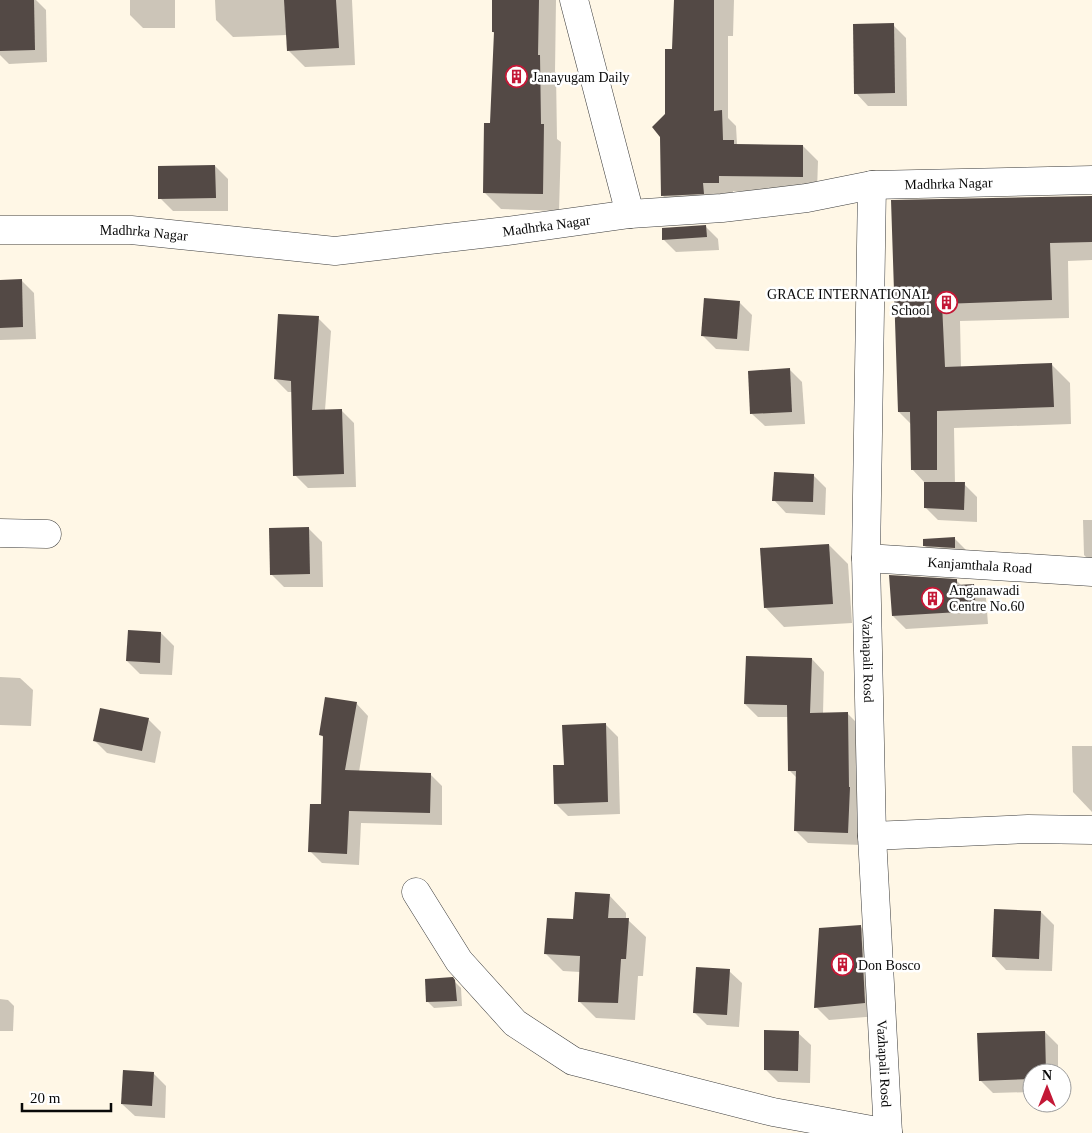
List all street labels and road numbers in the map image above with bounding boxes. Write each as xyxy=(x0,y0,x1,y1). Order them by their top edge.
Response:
street label: Madhrka Nagar xyxy=(904,175,993,192)
street label: Madhrka Nagar xyxy=(502,213,592,240)
street label: Madhrka Nagar xyxy=(100,223,189,244)
street label: Kanjamthala Road xyxy=(927,555,1032,576)
street label: Vazhapali Rosd xyxy=(859,615,876,703)
street label: Vazhapali Rosd xyxy=(874,1019,894,1108)

